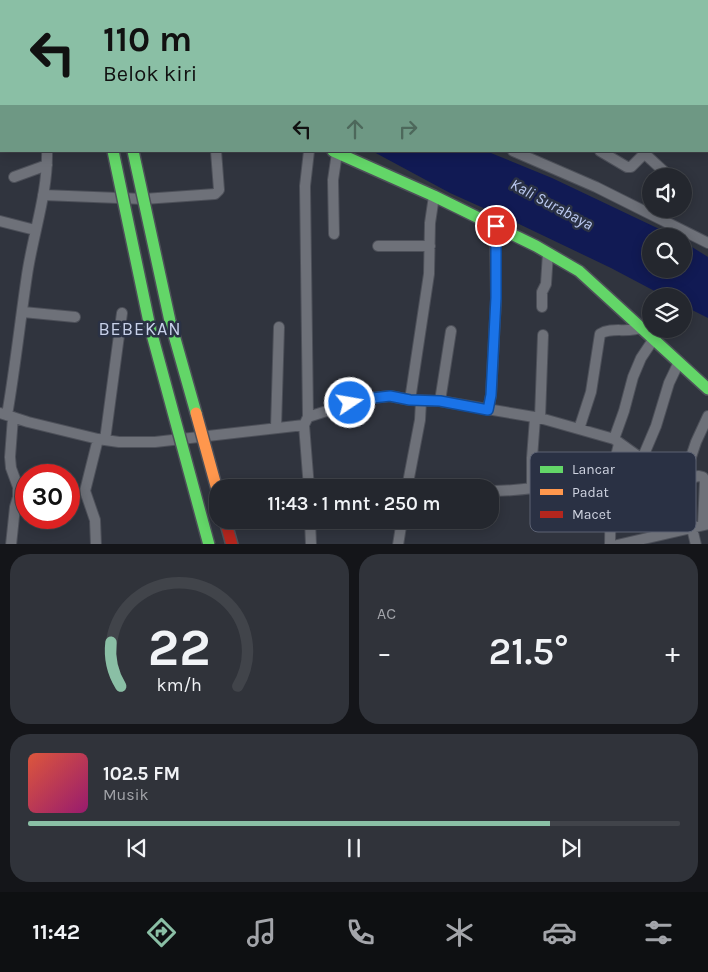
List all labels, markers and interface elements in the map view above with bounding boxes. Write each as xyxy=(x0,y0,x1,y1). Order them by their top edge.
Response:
text: 110 m xyxy=(103,19,192,60)
icon: left xyxy=(20,20,85,85)
text: Belok kiri xyxy=(103,61,197,87)
icon: left xyxy=(288,115,316,143)
icon: ahead xyxy=(341,115,369,143)
icon: right xyxy=(394,115,422,143)
map controls xyxy=(642,168,692,338)
button: sound xyxy=(642,168,692,218)
water label: Kali Surabaya xyxy=(507,174,597,234)
pin xyxy=(475,205,517,247)
icon: arrive xyxy=(482,212,510,240)
button: search xyxy=(642,228,692,278)
button: layers xyxy=(642,288,692,338)
district label: BEBEKAN xyxy=(98,318,182,340)
position arrow xyxy=(323,376,375,428)
legend xyxy=(530,452,696,532)
text: Lancar xyxy=(572,461,616,478)
speed limit sign: 30 xyxy=(15,464,80,529)
text: Padat xyxy=(572,484,609,501)
text: 11:43 · 1 mnt · 250 m xyxy=(268,493,440,515)
text: Macet xyxy=(572,506,611,523)
text: AC xyxy=(377,604,396,623)
text: 22 xyxy=(148,617,211,678)
text: 21.5° xyxy=(489,629,568,674)
text: − xyxy=(377,636,392,669)
text: + xyxy=(665,636,680,669)
text: km/h xyxy=(157,675,202,696)
text: 102.5 FM xyxy=(103,763,180,785)
text: Musik xyxy=(103,785,148,804)
icon: previous xyxy=(123,834,151,862)
icon: pause xyxy=(340,834,368,862)
icon: next xyxy=(557,834,585,862)
icon: directions xyxy=(144,915,179,950)
icon: music xyxy=(244,915,279,950)
icon: phone xyxy=(343,915,378,950)
icon: climate xyxy=(442,915,477,950)
icon: car xyxy=(542,915,577,950)
icon: filters xyxy=(641,915,676,950)
text: 11:42 xyxy=(32,919,80,945)

